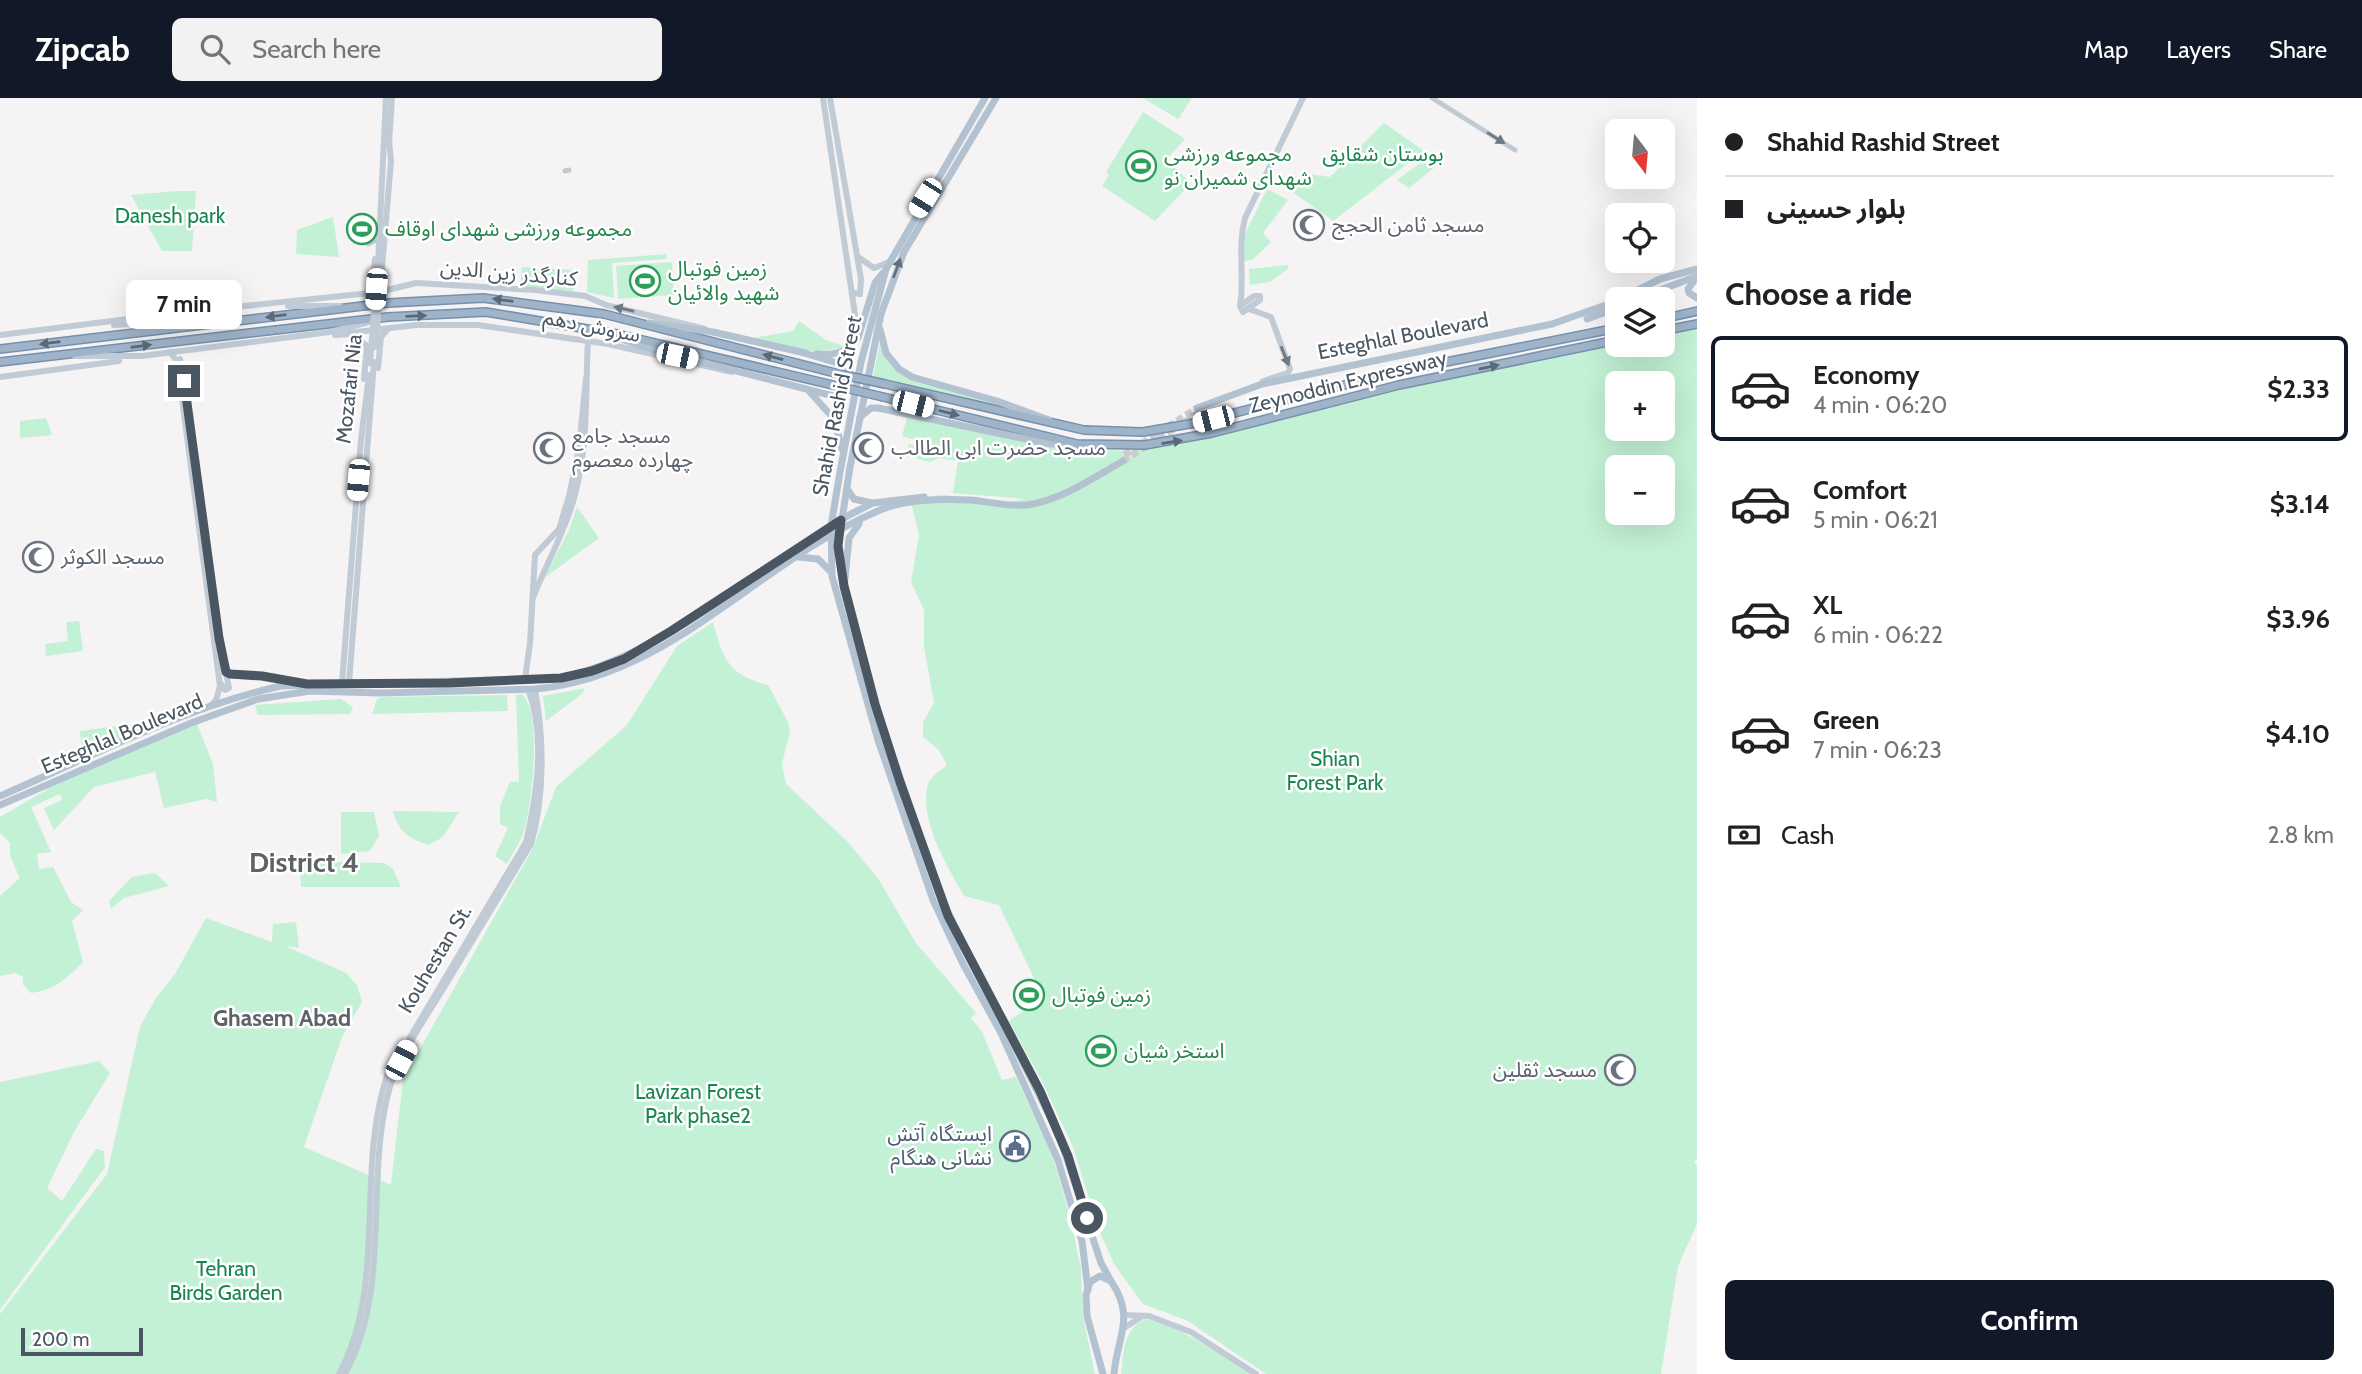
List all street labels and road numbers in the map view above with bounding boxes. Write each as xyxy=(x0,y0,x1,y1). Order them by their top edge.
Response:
street label: کنارگذر زین الدین xyxy=(439,254,579,291)
street label: سروش دهم xyxy=(541,304,643,350)
street label: Esteghlal Boulevard xyxy=(1315,307,1490,364)
street label: Shahid Rashid Street xyxy=(807,314,866,498)
street label: Mozafari Nia xyxy=(330,333,367,445)
street label: Zeynoddin Expressway xyxy=(1246,345,1450,418)
street label: Esteghlal Boulevard xyxy=(37,688,207,779)
street label: Kouhestan St. xyxy=(393,900,477,1017)

